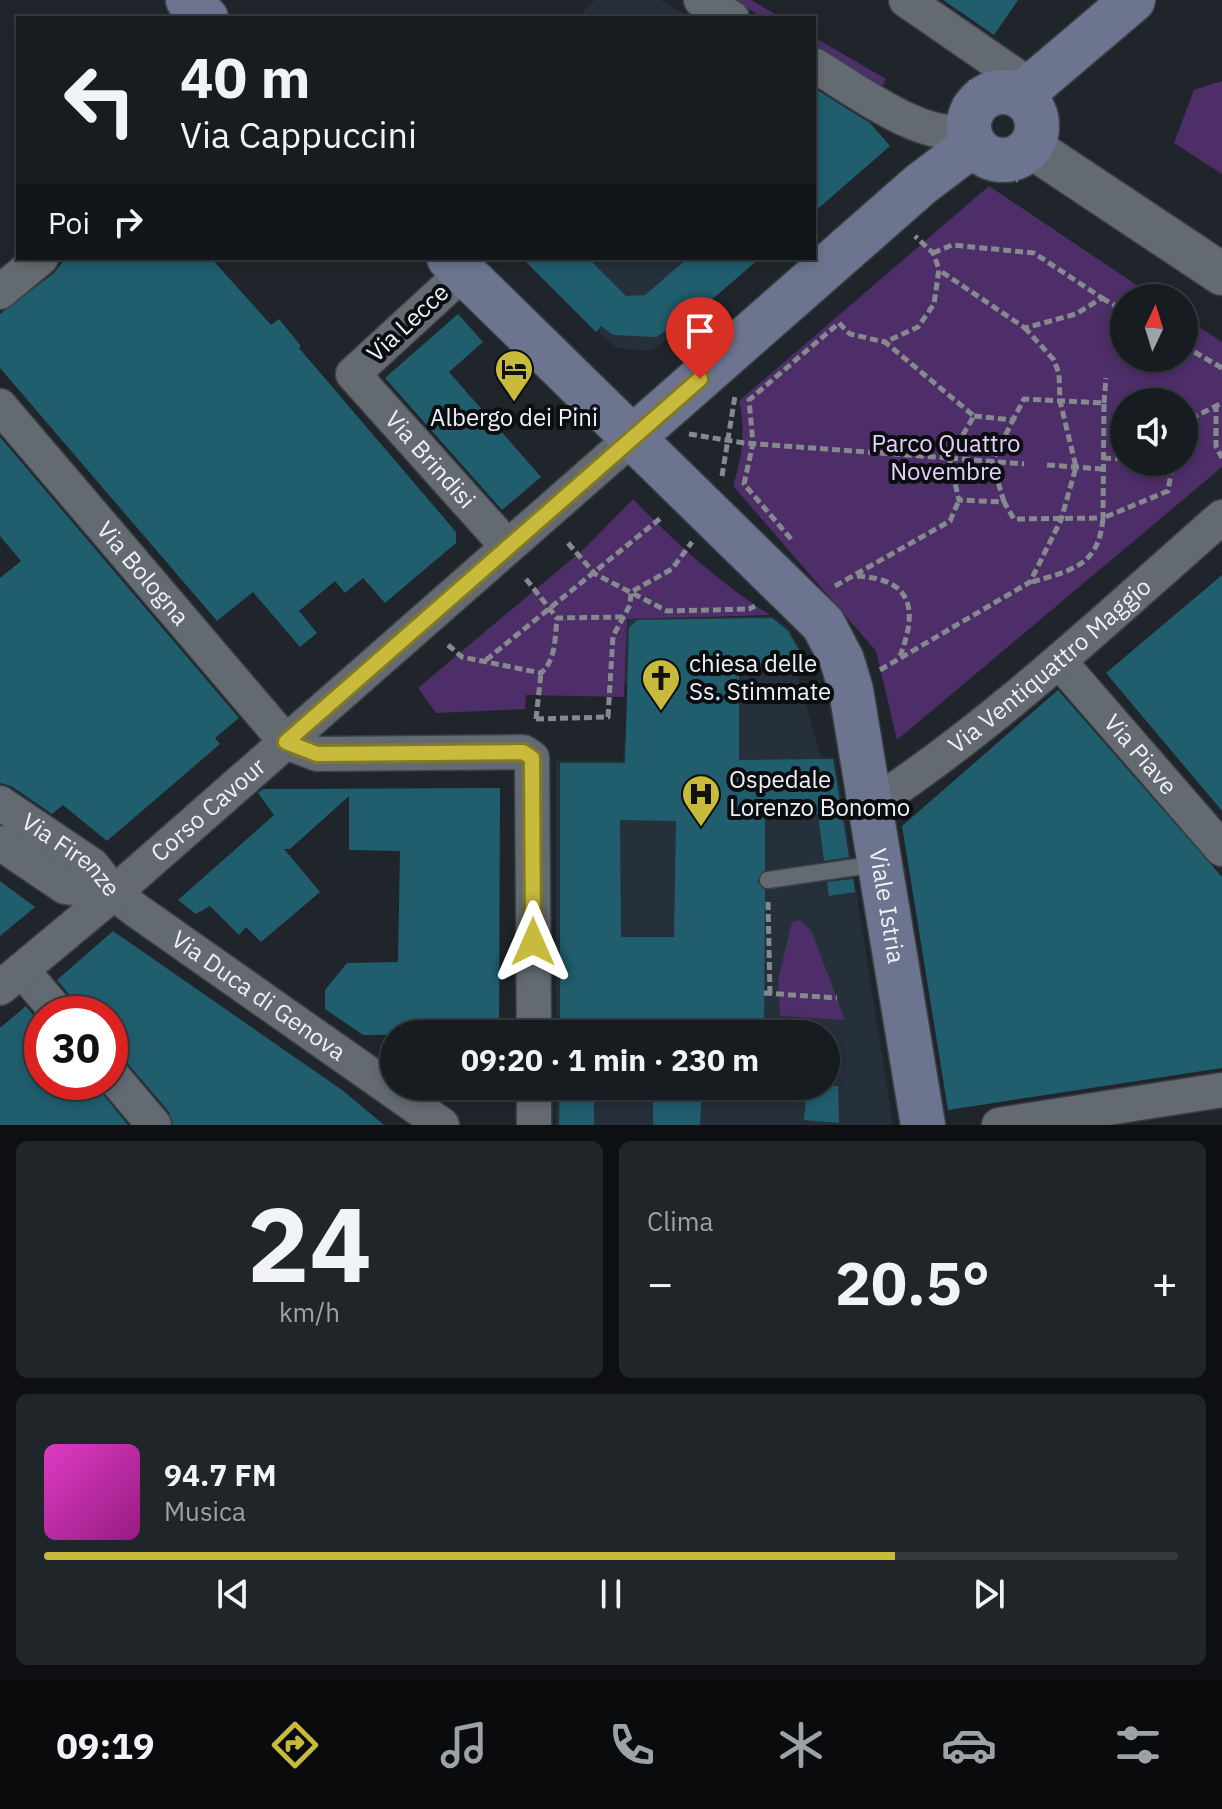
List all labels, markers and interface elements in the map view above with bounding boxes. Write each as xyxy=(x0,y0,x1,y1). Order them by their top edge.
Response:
text: 40 m xyxy=(180,41,310,113)
icon: left xyxy=(48,48,152,152)
text: Via Cappuccini xyxy=(180,111,417,158)
icon: right xyxy=(106,200,150,244)
text: Poi xyxy=(48,203,90,242)
street label: Via Lecce xyxy=(359,276,455,368)
north arrow xyxy=(1110,284,1198,372)
map controls xyxy=(1110,284,1198,476)
pin xyxy=(666,297,734,379)
icon: arrive xyxy=(678,309,722,353)
hotel icon: Albergo dei Pini xyxy=(493,348,535,403)
button: sound xyxy=(1110,388,1198,476)
place label: Albergo dei Pini xyxy=(430,401,598,433)
street label: Via Brindisi xyxy=(378,403,483,515)
park label: Parco Quattro Novembre xyxy=(871,427,1021,487)
street label: Via Bologna xyxy=(90,514,197,632)
street label: Via Ventiquattro Maggio xyxy=(941,570,1158,760)
place label: chiesa delle Ss. Stimmate xyxy=(689,647,831,707)
church icon: chiesa delle Ss. Stimmate xyxy=(640,657,682,712)
street label: Via Piave xyxy=(1097,707,1185,801)
street label: Corso Cavour xyxy=(143,750,272,869)
place label: Ospedale Lorenzo Bonomo xyxy=(729,763,910,823)
hospital icon: Ospedale Lorenzo Bonomo xyxy=(680,773,722,828)
street label: Via Firenze xyxy=(16,805,128,903)
street label: Viale Istria xyxy=(862,846,913,966)
position arrow xyxy=(491,900,575,984)
street label: Via Duca di Genova xyxy=(165,923,353,1068)
speed limit sign: 30 xyxy=(24,996,128,1100)
text: 09:20 · 1 min · 230 m xyxy=(461,1040,759,1079)
text: 24 xyxy=(247,1175,372,1311)
text: Clima xyxy=(647,1204,713,1238)
text: 20.5° xyxy=(835,1243,990,1322)
text: − xyxy=(647,1254,673,1311)
text: + xyxy=(1152,1254,1178,1311)
text: km/h xyxy=(279,1295,340,1329)
text: 94.7 FM xyxy=(164,1455,277,1494)
text: Musica xyxy=(164,1494,246,1528)
icon: previous xyxy=(211,1572,255,1616)
icon: pause xyxy=(589,1572,633,1616)
icon: next xyxy=(967,1572,1011,1616)
icon: directions xyxy=(267,1717,323,1773)
icon: music xyxy=(436,1717,492,1773)
icon: phone xyxy=(604,1717,660,1773)
icon: climate xyxy=(773,1717,829,1773)
icon: car xyxy=(941,1717,997,1773)
icon: filters xyxy=(1110,1717,1166,1773)
text: 09:19 xyxy=(56,1722,155,1769)

